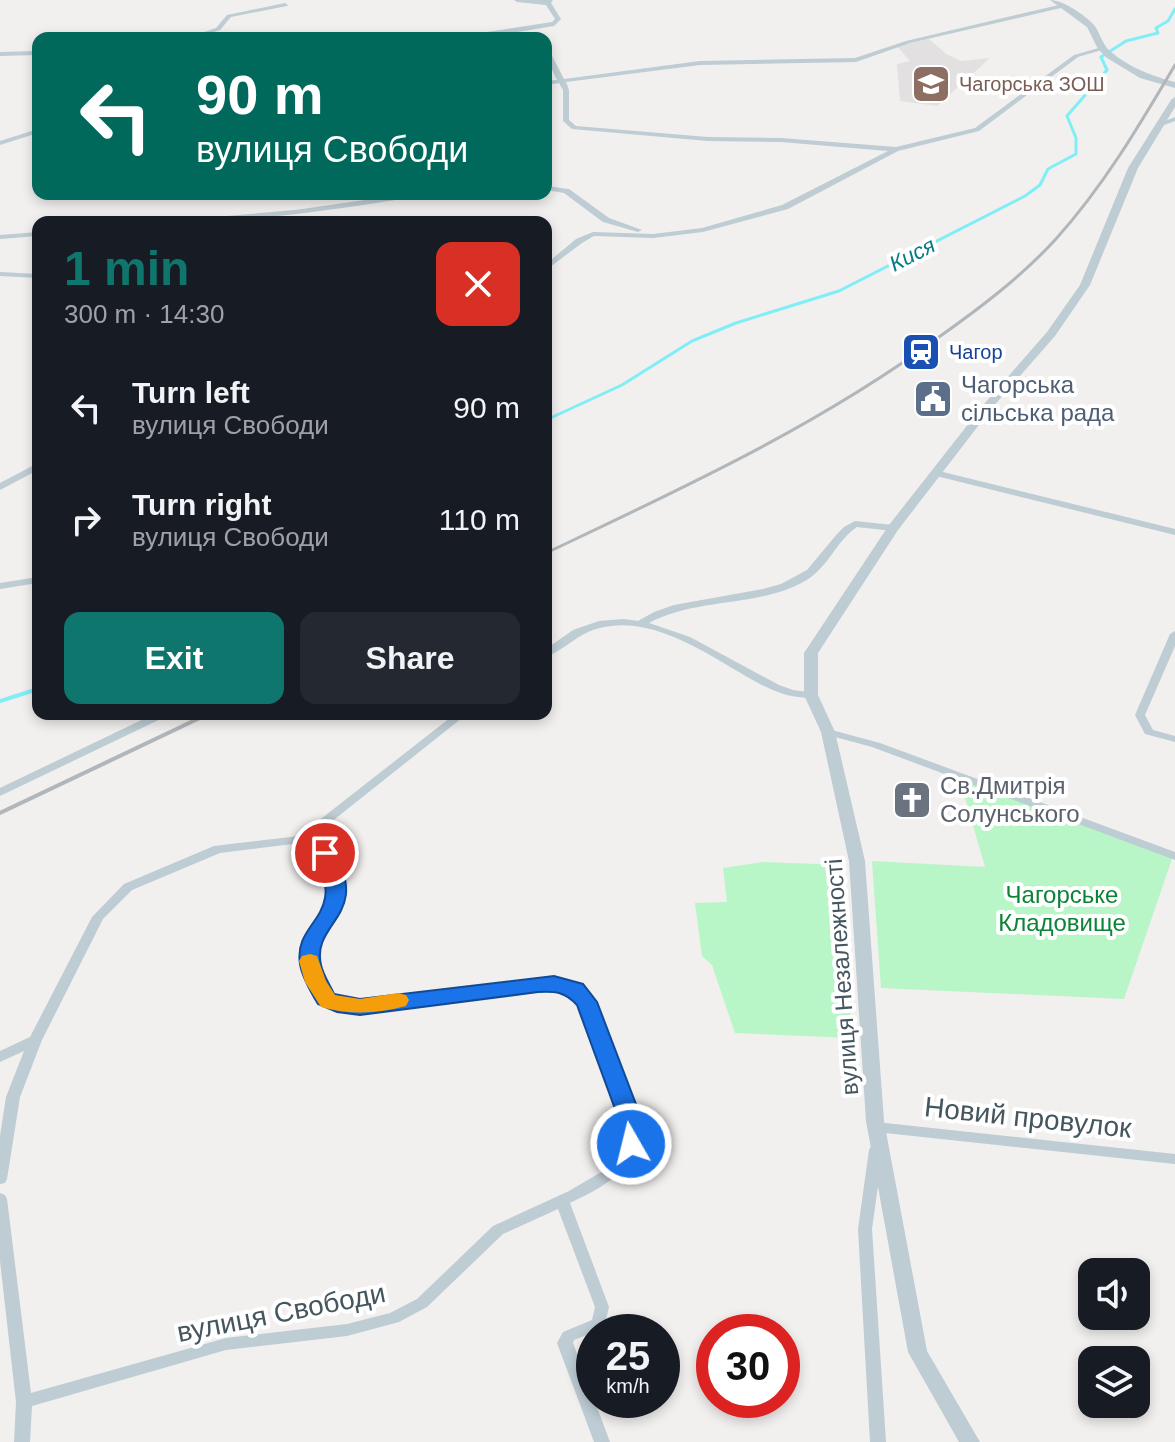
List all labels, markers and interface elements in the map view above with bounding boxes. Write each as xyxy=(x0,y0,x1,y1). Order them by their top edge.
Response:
text: 90 m xyxy=(196,63,324,126)
school or university icon: Чагорська ЗОШ xyxy=(910,63,952,105)
icon: left xyxy=(64,64,168,168)
place label: Чагорська ЗОШ xyxy=(959,73,1105,95)
text: вулиця Свободи xyxy=(196,129,468,170)
water label: Кися xyxy=(885,232,939,276)
text: 1 min xyxy=(64,242,189,295)
button: close xyxy=(436,242,520,326)
text: 300 m · 14:30 xyxy=(64,299,224,329)
station icon: Чагор xyxy=(900,331,942,373)
place label: Чагор xyxy=(949,341,1003,363)
place label: Чагорська сільська рада xyxy=(961,371,1115,426)
text: Turn left xyxy=(132,376,250,409)
public building icon: Чагорська сільська рада xyxy=(912,378,954,420)
icon: left xyxy=(64,386,108,430)
text: 90 m xyxy=(453,391,520,424)
text: вулиця Свободи xyxy=(132,410,329,440)
text: Turn right xyxy=(132,488,271,521)
icon: right xyxy=(64,498,108,542)
text: 110 m xyxy=(439,503,520,536)
text: вулиця Свободи xyxy=(132,522,329,552)
button: Exit xyxy=(64,612,284,704)
button: Share xyxy=(300,612,520,704)
place label: Св.Дмитрія Солунського xyxy=(940,772,1080,827)
church icon: Св.Дмитрія Солунського xyxy=(891,779,933,821)
pin xyxy=(291,819,359,887)
icon: arrive xyxy=(303,831,347,875)
street label: вулиця Незалежності xyxy=(820,858,863,1096)
park label: Чагорське Кладовище xyxy=(998,881,1126,936)
street label: Новий провулок xyxy=(923,1091,1134,1144)
position arrow xyxy=(589,1102,673,1186)
map controls xyxy=(1078,1258,1150,1418)
button: sound xyxy=(1078,1258,1150,1330)
street label: вулиця Свободи xyxy=(174,1277,388,1348)
speed limit sign: 30 xyxy=(696,1314,800,1418)
text: 25 xyxy=(606,1334,650,1378)
button: layers xyxy=(1078,1346,1150,1418)
text: km/h xyxy=(606,1375,650,1397)

